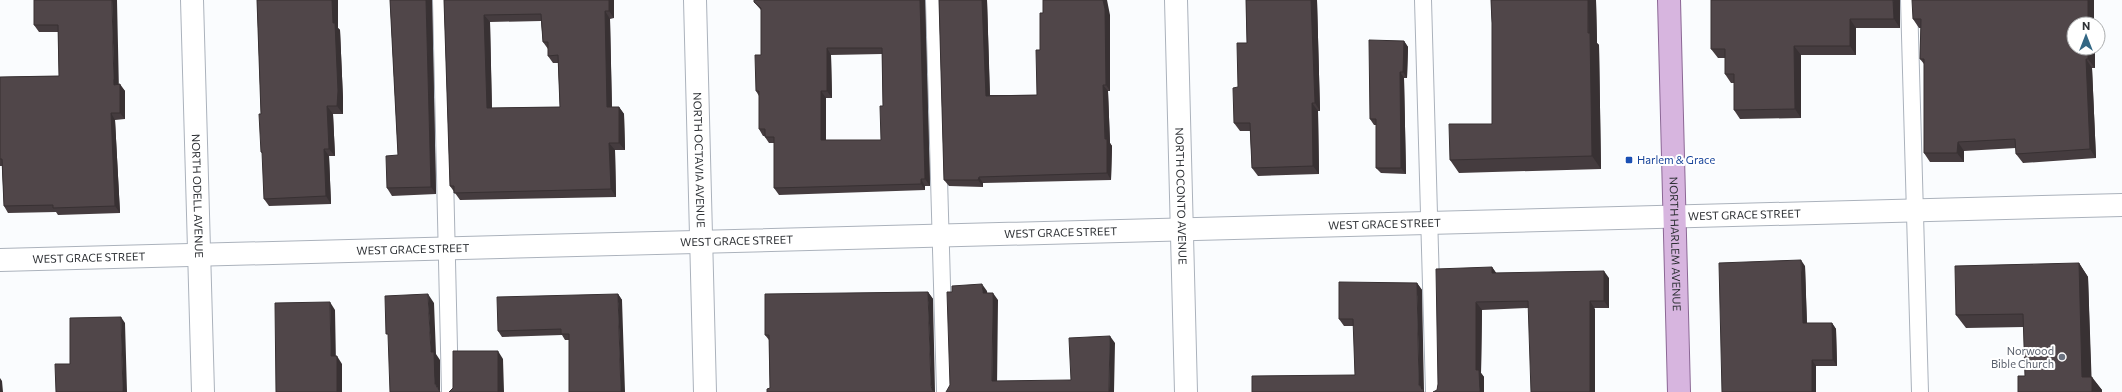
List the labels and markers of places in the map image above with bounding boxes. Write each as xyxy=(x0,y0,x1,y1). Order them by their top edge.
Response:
place label: Harlem & Grace xyxy=(1637,153,1715,166)
marker: Harlem & Grace xyxy=(1624,155,1634,165)
place label: Norwood Bible Church xyxy=(1991,344,2054,370)
marker: Norwood Bible Church xyxy=(2057,352,2067,362)

